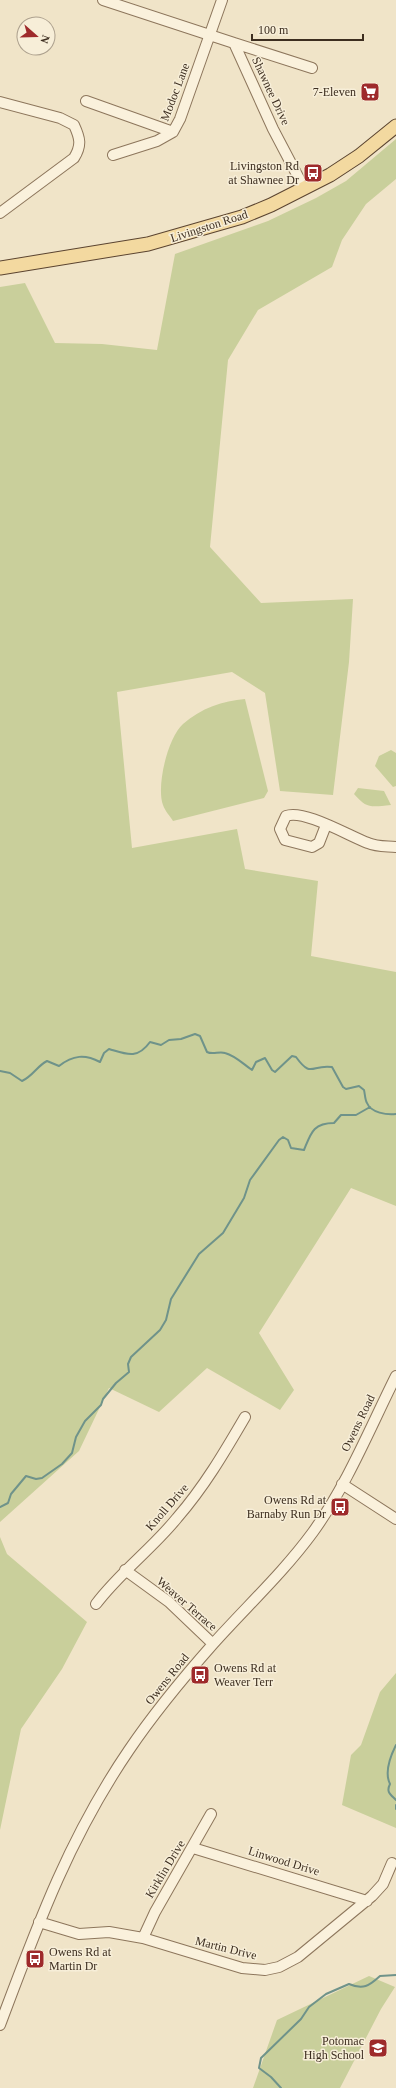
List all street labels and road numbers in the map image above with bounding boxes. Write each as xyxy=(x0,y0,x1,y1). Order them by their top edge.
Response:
street label: Shawnee Drive xyxy=(249,55,293,127)
street label: Modoc Lane xyxy=(158,61,192,123)
street label: Livingston Road xyxy=(169,207,249,245)
street label: Owens Road xyxy=(338,1392,378,1454)
street label: Knoll Drive xyxy=(143,1481,191,1533)
street label: Weaver Terrace xyxy=(154,1574,220,1634)
street label: Owens Road xyxy=(142,1651,192,1707)
street label: Kirklin Drive xyxy=(142,1838,188,1900)
street label: Linwood Drive xyxy=(247,1844,321,1878)
street label: Martin Drive xyxy=(194,1934,258,1962)

